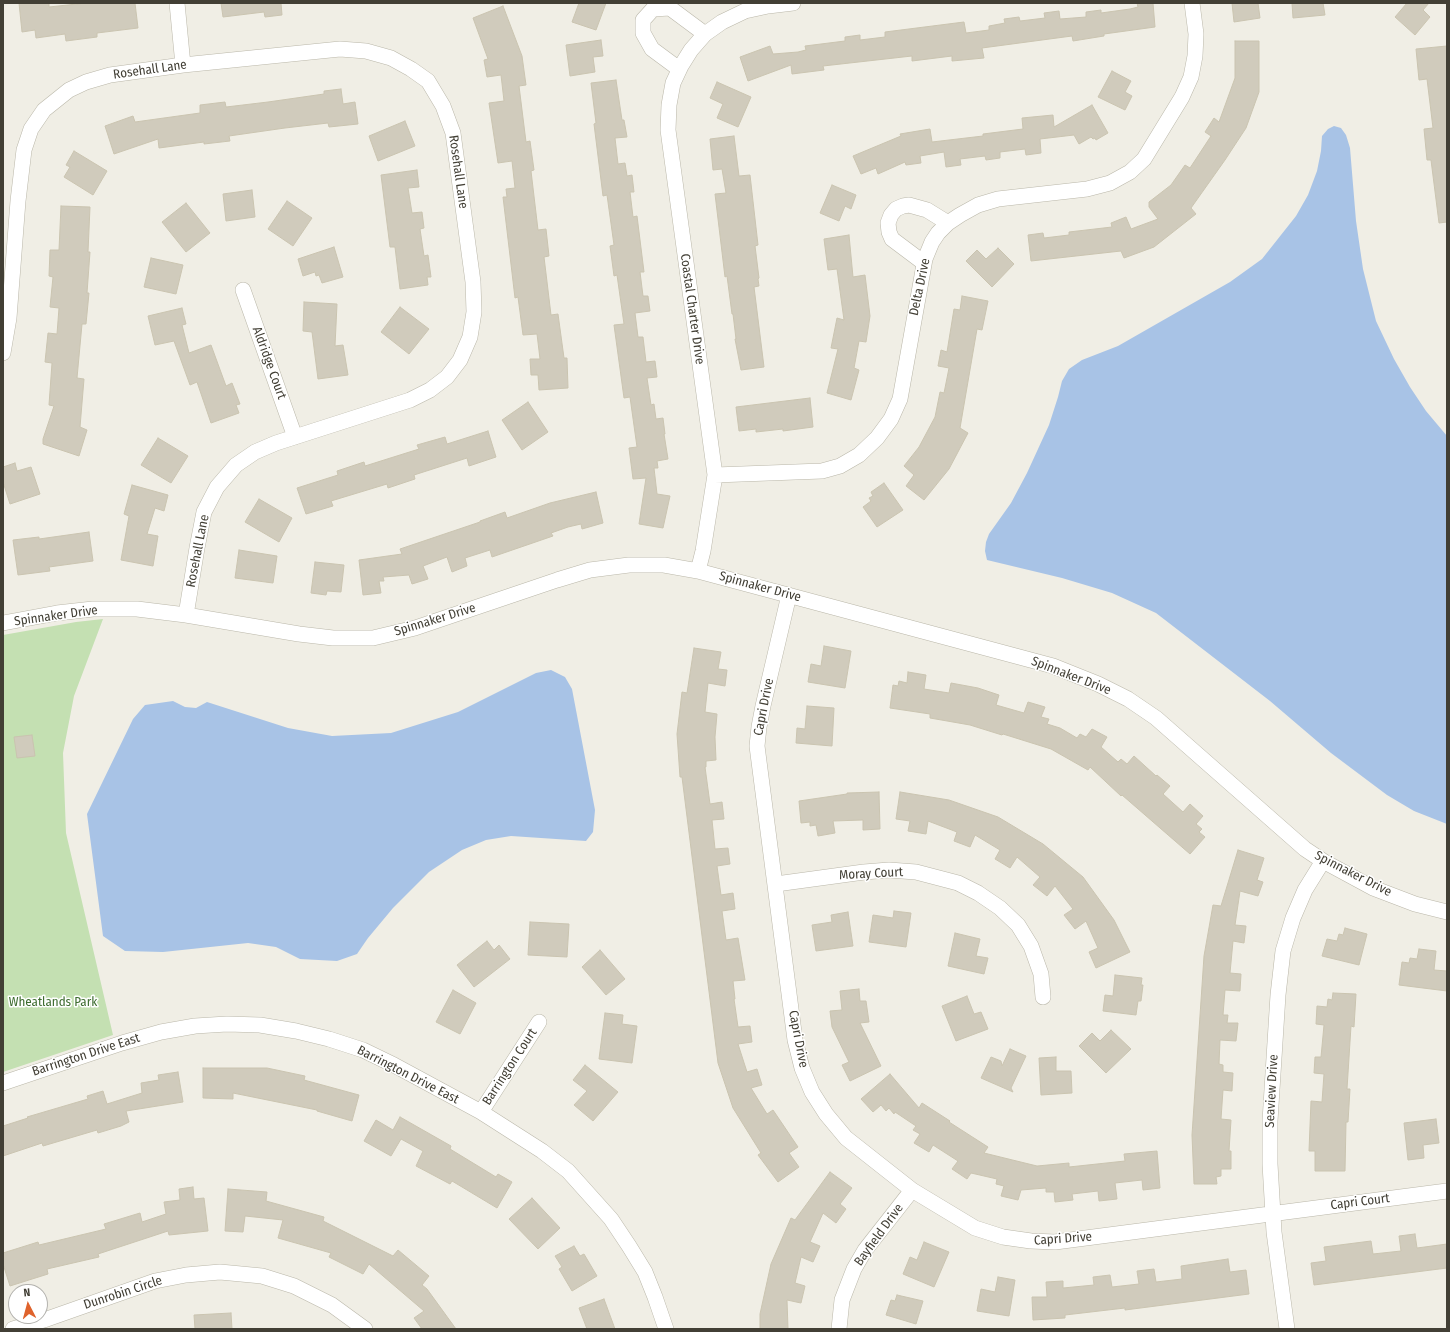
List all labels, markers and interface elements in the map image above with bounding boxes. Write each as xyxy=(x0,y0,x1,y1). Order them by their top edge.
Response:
street label: Rosehall Lane xyxy=(112,57,188,83)
street label: Rosehall Lane xyxy=(445,134,471,210)
street label: Coastal Charter Drive xyxy=(677,253,707,365)
street label: Delta Drive xyxy=(906,257,934,317)
street label: Aldridge Court xyxy=(249,325,289,401)
street label: Rosehall Lane xyxy=(183,513,213,589)
street label: Spinnaker Drive xyxy=(717,569,803,605)
street label: Spinnaker Drive xyxy=(392,600,478,640)
street label: Spinnaker Drive xyxy=(13,602,99,630)
street label: Spinnaker Drive xyxy=(1029,654,1113,698)
street label: Capri Drive xyxy=(751,677,777,737)
street label: Spinnaker Drive xyxy=(1312,848,1394,900)
street label: Moray Court xyxy=(839,865,903,883)
park label: Wheatlands Park xyxy=(9,994,97,1010)
street label: Capri Drive xyxy=(785,1009,811,1069)
street label: Barrington Court xyxy=(479,1026,541,1108)
street label: Barrington Drive East xyxy=(30,1030,142,1080)
street label: Barrington Drive East xyxy=(354,1043,462,1107)
street label: Seaview Drive xyxy=(1262,1054,1282,1128)
street label: Capri Court xyxy=(1330,1191,1390,1213)
street label: Bayfield Drive xyxy=(851,1201,907,1269)
street label: Capri Drive xyxy=(1033,1229,1093,1249)
street label: Dunrobin Circle xyxy=(82,1273,164,1313)
north arrow xyxy=(8,1284,48,1324)
text: N xyxy=(23,1286,31,1299)

